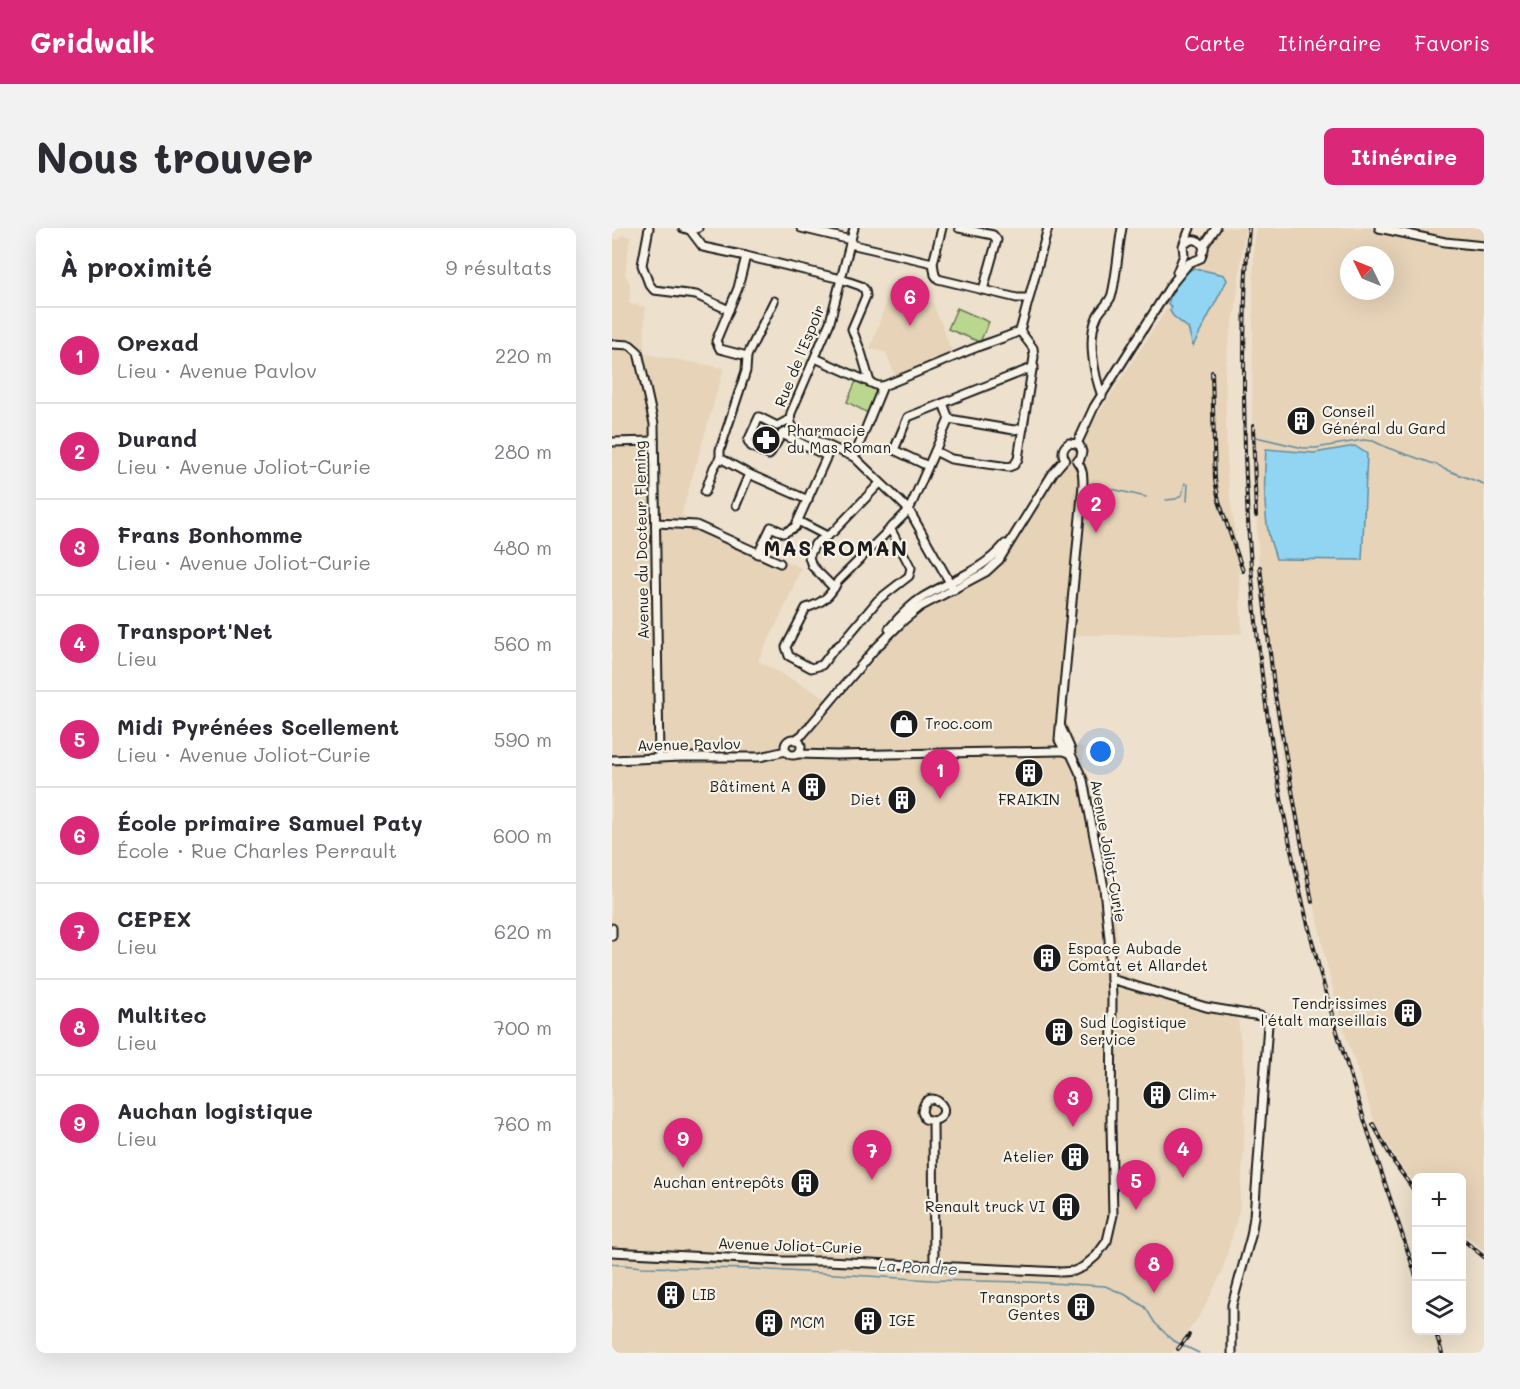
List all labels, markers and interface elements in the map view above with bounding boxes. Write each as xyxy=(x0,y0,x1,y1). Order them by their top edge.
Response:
text: Gridwalk xyxy=(30,24,155,60)
text: Carte xyxy=(1184,29,1245,56)
text: Itinéraire xyxy=(1278,29,1381,56)
text: Favoris xyxy=(1414,29,1490,56)
button: Itinéraire xyxy=(1324,128,1484,185)
text: Nous trouver xyxy=(36,129,314,184)
north arrow xyxy=(1340,246,1394,300)
text: À proximité xyxy=(60,250,212,284)
text: 9 résultats xyxy=(446,254,552,280)
pin: 6 xyxy=(890,276,930,326)
street label: Rue de l'Espoir xyxy=(769,301,829,410)
text: Orexad xyxy=(117,328,198,357)
text: 1 xyxy=(75,342,84,368)
text: 220 m xyxy=(495,342,552,368)
text: Lieu · Avenue Pavlov xyxy=(117,357,317,383)
place label: Conseil Général du Gard xyxy=(1322,401,1445,438)
building icon: Conseil Général du Gard xyxy=(1285,405,1317,437)
place label: Pharmacie du Mas Roman xyxy=(787,420,891,457)
text: Durand xyxy=(117,424,197,453)
pharmacy icon: Pharmacie du Mas Roman xyxy=(750,424,782,456)
text: 2 xyxy=(74,438,85,464)
text: 280 m xyxy=(494,438,552,464)
street label: Avenue du Docteur Fleming xyxy=(629,440,653,640)
text: Lieu · Avenue Joliot-Curie xyxy=(117,453,371,479)
pin: 2 xyxy=(1076,484,1116,533)
text: Frans Bonhomme xyxy=(117,520,303,549)
text: 3 xyxy=(74,534,86,560)
text: 480 m xyxy=(493,534,552,560)
district label: MAS ROMAN xyxy=(764,534,908,561)
text: Lieu · Avenue Joliot-Curie xyxy=(117,549,371,575)
text: Transport'Net xyxy=(117,616,273,645)
text: 4 xyxy=(73,630,86,656)
text: 560 m xyxy=(494,630,552,656)
text: Lieu xyxy=(117,645,157,671)
shop icon: Troc.com xyxy=(888,708,920,740)
text: Midi Pyrénées Scellement xyxy=(117,712,399,741)
place label: Troc.com xyxy=(925,713,993,733)
text: 5 xyxy=(74,726,85,752)
text: 590 m xyxy=(494,726,552,752)
street label: Avenue Pavlov xyxy=(637,733,741,755)
your location xyxy=(1086,737,1115,766)
text: Lieu · Avenue Joliot-Curie xyxy=(117,741,371,767)
pin: 1 xyxy=(920,750,960,799)
building icon: FRAIKIN xyxy=(1013,757,1045,789)
building icon: Bâtiment A xyxy=(796,771,828,803)
place label: Bâtiment A xyxy=(710,776,791,796)
street label: Avenue Joliot-Curie xyxy=(1087,778,1131,924)
building icon: Diet xyxy=(886,784,918,816)
place label: Diet xyxy=(850,789,881,809)
place label: FRAIKIN xyxy=(998,789,1060,809)
text: École primaire Samuel Paty xyxy=(117,808,423,837)
text: 6 xyxy=(73,822,86,848)
text: 600 m xyxy=(493,822,552,848)
text: École · Rue Charles Perrault xyxy=(117,837,397,863)
text: CEPEX xyxy=(117,904,192,933)
text: 7 xyxy=(74,918,85,944)
text: 620 m xyxy=(494,918,552,944)
text: Lieu xyxy=(117,933,157,959)
place label: Espace Aubade Comtat et Allardet xyxy=(1068,938,1208,975)
building icon: Espace Aubade Comtat et Allardet xyxy=(1031,942,1063,974)
place label: Tendrissimes l'étalt marseillais xyxy=(1261,993,1387,1030)
building icon: Tendrissimes l'étalt marseillais xyxy=(1392,997,1424,1029)
text: Multitec xyxy=(117,1000,207,1029)
place label: Sud Logistique Service xyxy=(1080,1012,1187,1049)
text: 8 xyxy=(73,1014,86,1040)
text: 700 m xyxy=(494,1014,552,1040)
building icon: Sud Logistique Service xyxy=(1043,1016,1075,1048)
text: Lieu xyxy=(117,1029,157,1055)
pin: 3 xyxy=(1054,1078,1092,1127)
building icon: Clim+ xyxy=(1141,1079,1173,1111)
place label: Clim+ xyxy=(1178,1084,1217,1104)
text: Auchan logistique xyxy=(117,1096,313,1125)
text: 9 xyxy=(73,1110,86,1136)
text: 760 m xyxy=(494,1110,552,1136)
pin: 9 xyxy=(664,1118,702,1168)
text: Lieu xyxy=(117,1125,157,1151)
pin: 4 xyxy=(1164,1128,1202,1178)
pin: 7 xyxy=(852,1130,892,1180)
building icon: Atelier xyxy=(1059,1141,1091,1173)
place label: Atelier xyxy=(1003,1146,1054,1166)
pin: 5 xyxy=(1116,1160,1156,1210)
building icon: Auchan entrepôts xyxy=(789,1167,821,1199)
place label: Auchan entrepôts xyxy=(653,1172,784,1192)
map controls xyxy=(1412,1173,1466,1335)
button: + xyxy=(1412,1173,1466,1227)
building icon: Renault truck VI xyxy=(1050,1191,1082,1223)
place label: Renault truck VI xyxy=(925,1196,1045,1216)
button: − xyxy=(1412,1227,1466,1281)
street label: Avenue Joliot-Curie xyxy=(718,1232,863,1258)
pin: 8 xyxy=(1134,1244,1174,1293)
water label: La Pondre xyxy=(878,1254,958,1279)
building icon: LIB xyxy=(655,1279,687,1311)
button: layers xyxy=(1412,1281,1466,1335)
place label: LIB xyxy=(692,1284,716,1304)
place label: Transports Gentes xyxy=(980,1287,1060,1324)
building icon: Transports Gentes xyxy=(1065,1291,1097,1323)
building icon: IGE xyxy=(852,1305,884,1337)
building icon: MCM xyxy=(753,1307,785,1339)
place label: IGE xyxy=(889,1310,916,1330)
place label: MCM xyxy=(790,1312,825,1332)

